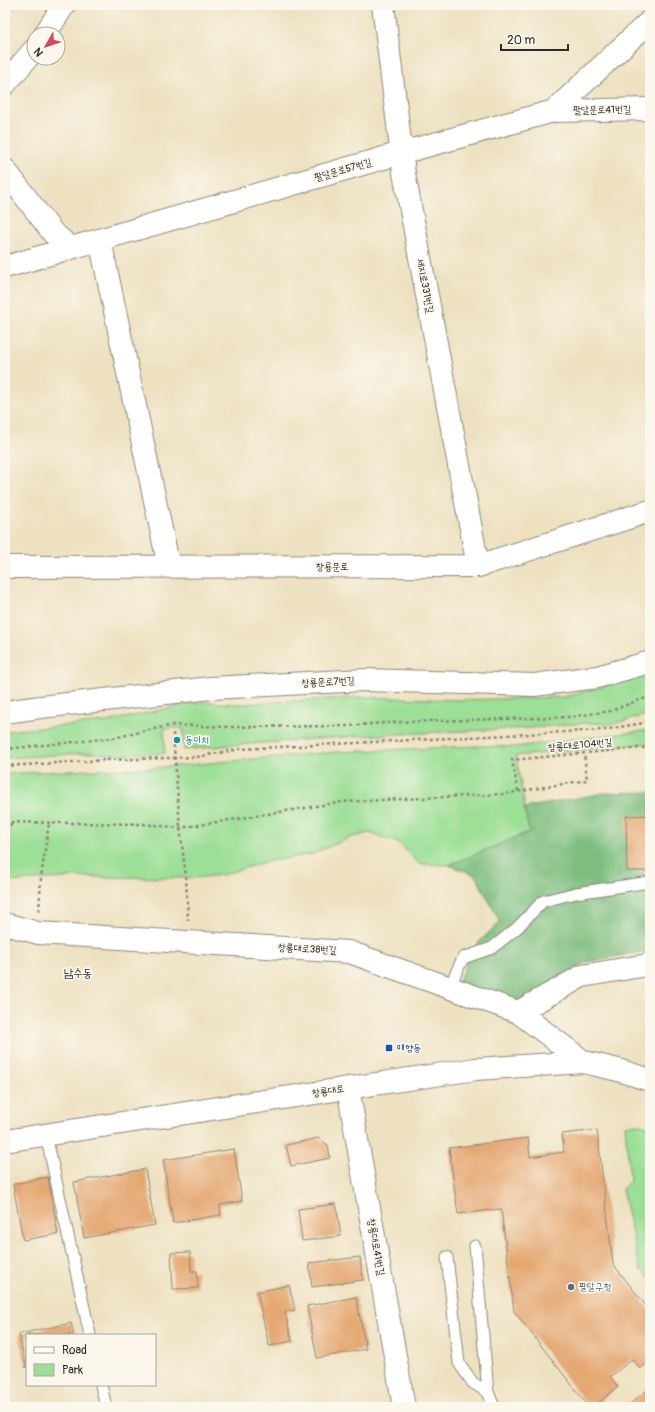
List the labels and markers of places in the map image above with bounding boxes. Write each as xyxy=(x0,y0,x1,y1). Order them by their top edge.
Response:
place label: 동이치 xyxy=(185,734,209,746)
marker: 동이치 xyxy=(172,735,182,745)
place label: 매향동 xyxy=(397,1042,421,1054)
marker: 매향동 xyxy=(384,1043,394,1053)
place label: 팔달구청 xyxy=(579,1281,611,1293)
marker: 팔달구청 xyxy=(566,1282,576,1292)

